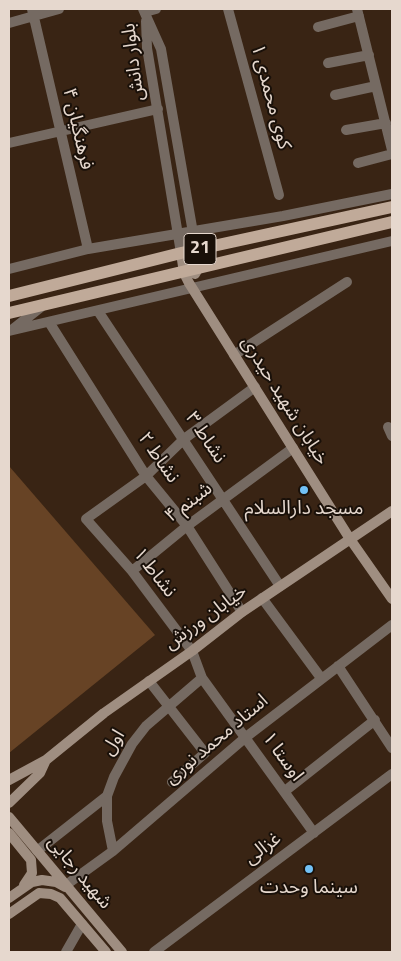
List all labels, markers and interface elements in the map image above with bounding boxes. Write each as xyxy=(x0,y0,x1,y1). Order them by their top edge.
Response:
street label: بلوار دانش xyxy=(118,22,150,102)
street label: کوی محمدی ۱ xyxy=(245,42,295,152)
street label: فرهنگیان ۴ xyxy=(57,86,97,172)
road number: 21 xyxy=(184,233,216,264)
street label: خیابان شهید حیدری xyxy=(235,332,333,470)
street label: نشاط ۳ xyxy=(180,408,230,468)
street label: نشاط ۲ xyxy=(132,428,184,488)
street label: شبنم ۴ xyxy=(161,478,217,528)
marker: مسجد دارالسلام xyxy=(298,484,310,496)
place label: مسجد دارالسلام xyxy=(245,498,363,520)
street label: نشاط ۱ xyxy=(128,544,180,602)
street label: خیابان ورزش xyxy=(160,580,252,656)
street label: استاد محمد نوری xyxy=(161,690,273,790)
street label: اول xyxy=(97,726,131,760)
street label: اوستا ۱ xyxy=(256,728,308,786)
street label: غزالی xyxy=(240,828,286,870)
street label: شهید رجایی xyxy=(42,832,116,914)
marker: سینما وحدت xyxy=(303,863,315,875)
place label: سینما وحدت xyxy=(260,877,358,899)

